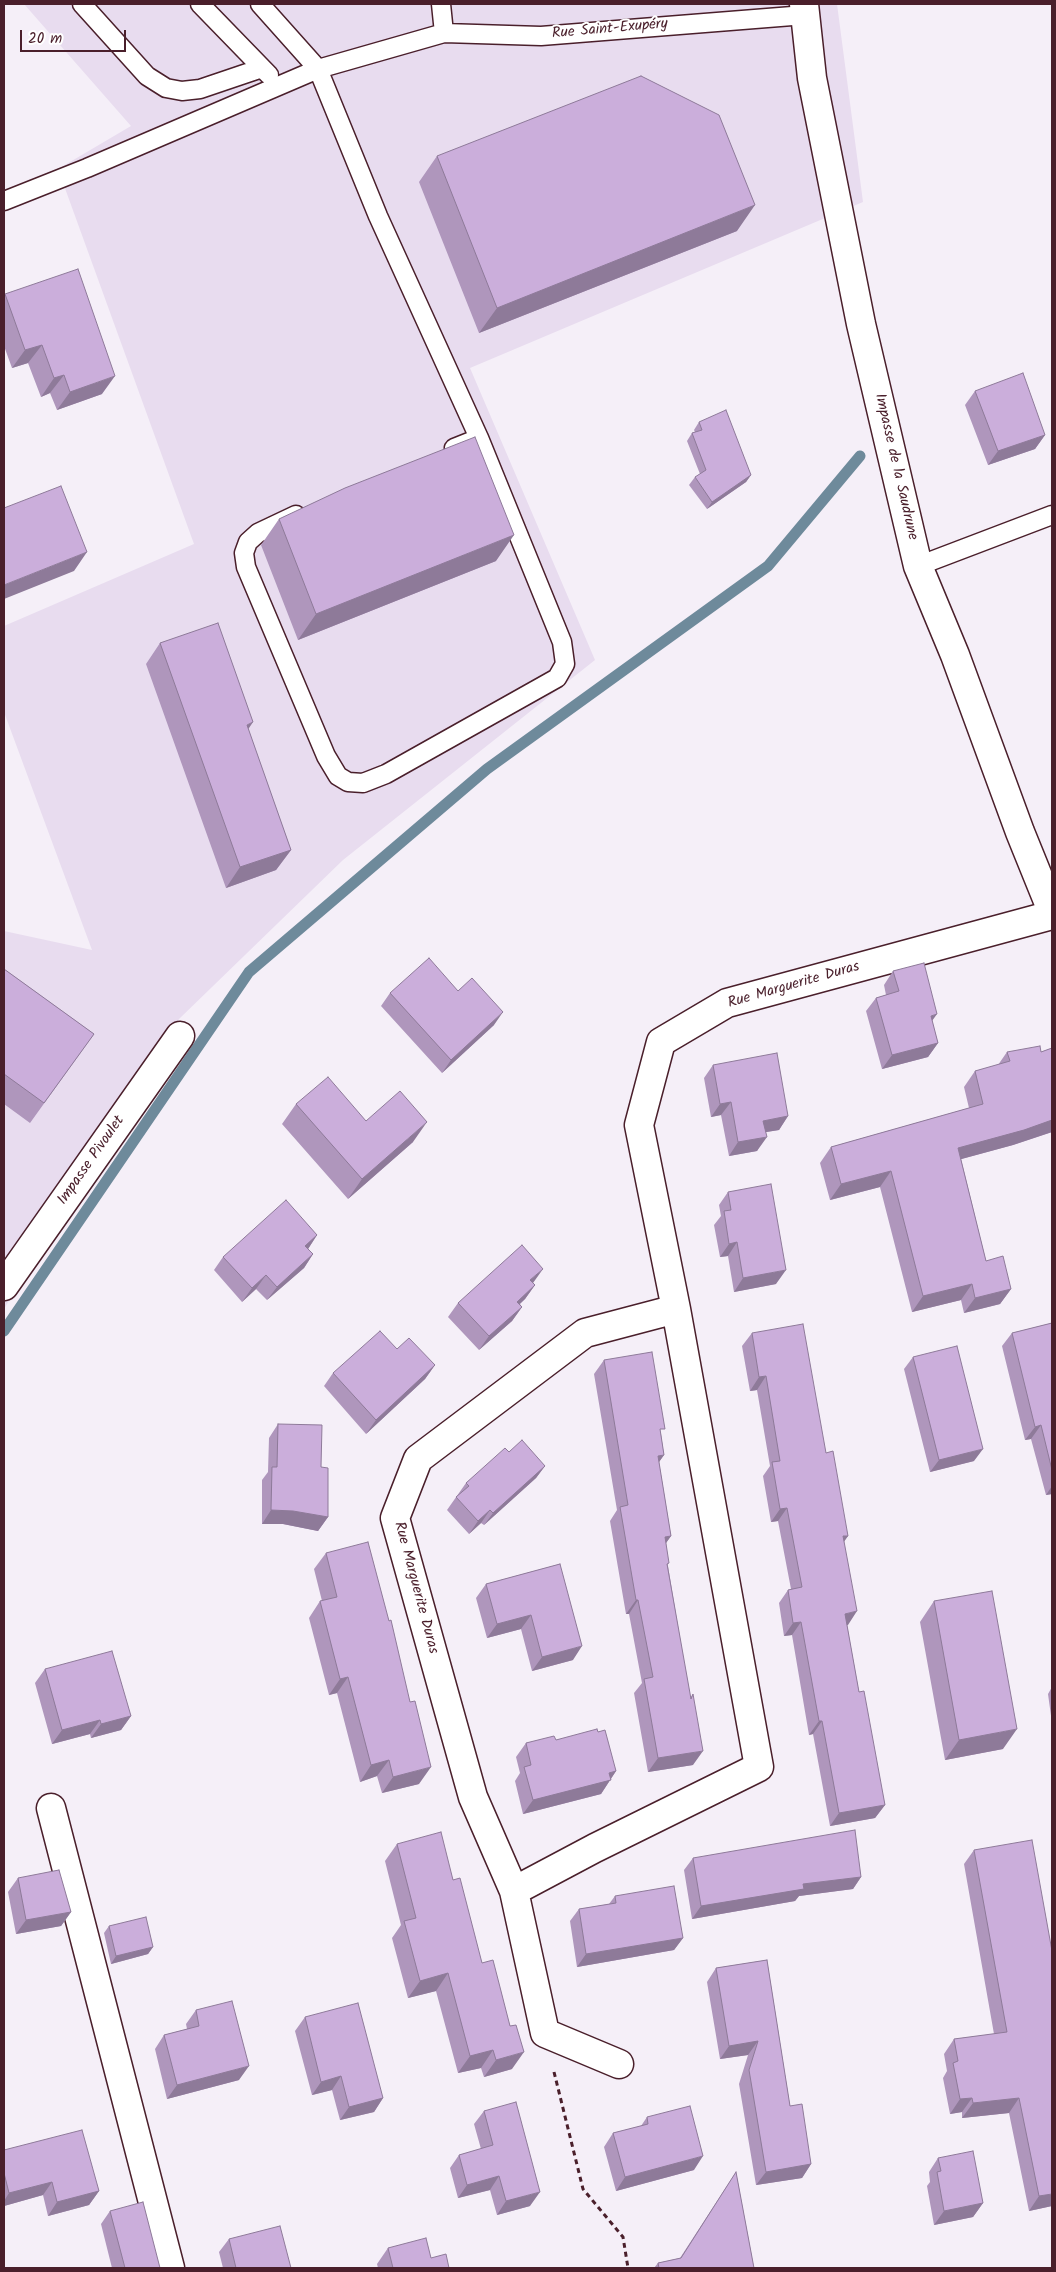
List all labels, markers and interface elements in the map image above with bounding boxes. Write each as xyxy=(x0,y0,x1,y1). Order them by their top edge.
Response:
street label: Rue Saint-Exupéry xyxy=(551,16,669,44)
scale bar xyxy=(22,20,129,52)
text: 20 m xyxy=(28,27,62,51)
street label: Impasse de la Saudrune xyxy=(869,392,921,542)
street label: Rue Marguerite Duras xyxy=(726,959,862,1013)
street label: Impasse Pivoulet xyxy=(55,1113,129,1209)
street label: Rue Marguerite Duras xyxy=(389,1520,441,1656)

